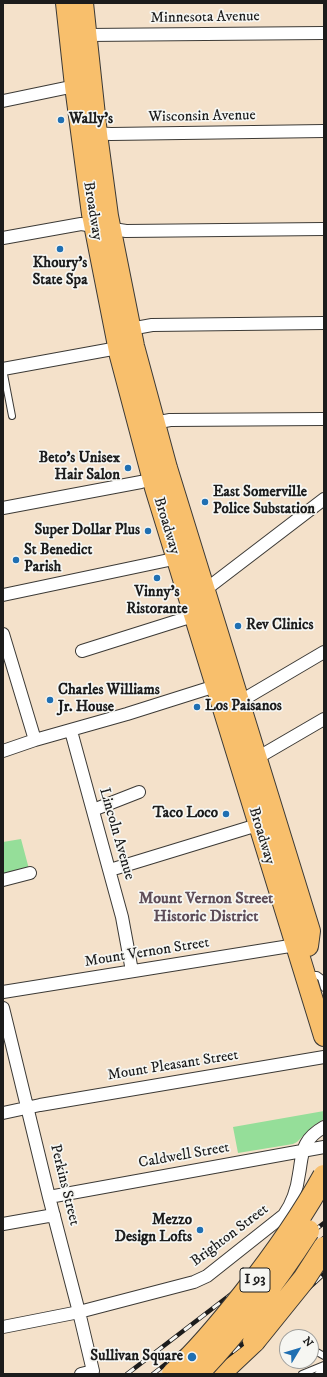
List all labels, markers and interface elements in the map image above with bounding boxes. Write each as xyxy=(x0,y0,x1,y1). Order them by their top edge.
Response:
street label: Minnesota Avenue xyxy=(150,8,260,28)
street label: Wisconsin Avenue xyxy=(148,107,256,127)
place label: Wally's xyxy=(69,111,113,129)
marker: Wally's xyxy=(56,115,66,125)
street label: Broadway xyxy=(78,180,106,242)
marker: Khoury's State Spa xyxy=(55,244,65,254)
place label: Khoury's State Spa xyxy=(32,255,88,290)
place label: Beto's Unisex Hair Salon xyxy=(39,450,120,485)
marker: Beto's Unisex Hair Salon xyxy=(123,463,133,473)
place label: East Somerville Police Substation xyxy=(213,484,315,519)
street label: Broadway xyxy=(149,495,183,557)
marker: East Somerville Police Substation xyxy=(200,497,210,507)
place label: Super Dollar Plus xyxy=(34,522,140,540)
marker: Super Dollar Plus xyxy=(143,526,153,536)
place label: St Benedict Parish xyxy=(24,542,92,577)
marker: St Benedict Parish xyxy=(11,555,21,565)
marker: Vinny's Ristorante xyxy=(152,573,162,583)
place label: Vinny's Ristorante xyxy=(126,584,188,619)
place label: Rev Clinics xyxy=(246,617,313,635)
marker: Rev Clinics xyxy=(233,621,243,631)
place label: Charles Williams Jr. House xyxy=(58,682,160,717)
marker: Charles Williams Jr. House xyxy=(45,695,55,705)
place label: Los Paisanos xyxy=(205,698,282,716)
marker: Los Paisanos xyxy=(192,702,202,712)
street label: Lincoln Avenue xyxy=(94,786,138,882)
place label: Taco Loco xyxy=(153,805,218,823)
street label: Broadway xyxy=(244,805,278,867)
marker: Taco Loco xyxy=(221,809,231,819)
district label: Mount Vernon Street Historic District xyxy=(139,890,273,928)
street label: Mount Vernon Street xyxy=(83,934,211,972)
street label: Mount Pleasant Street xyxy=(106,1047,240,1085)
street label: Caldwell Street xyxy=(137,1139,231,1173)
street label: Perkins Street xyxy=(45,1143,83,1227)
street label: Brighton Street xyxy=(188,1201,272,1271)
place label: Mezzo Design Lofts xyxy=(115,1212,192,1247)
marker: Mezzo Design Lofts xyxy=(195,1225,205,1235)
road number: I 93 xyxy=(240,1268,270,1292)
north arrow xyxy=(279,1329,319,1369)
text: N xyxy=(299,1334,316,1350)
place label: Sullivan Square xyxy=(90,1348,183,1366)
marker: Sullivan Square xyxy=(186,1351,198,1363)

